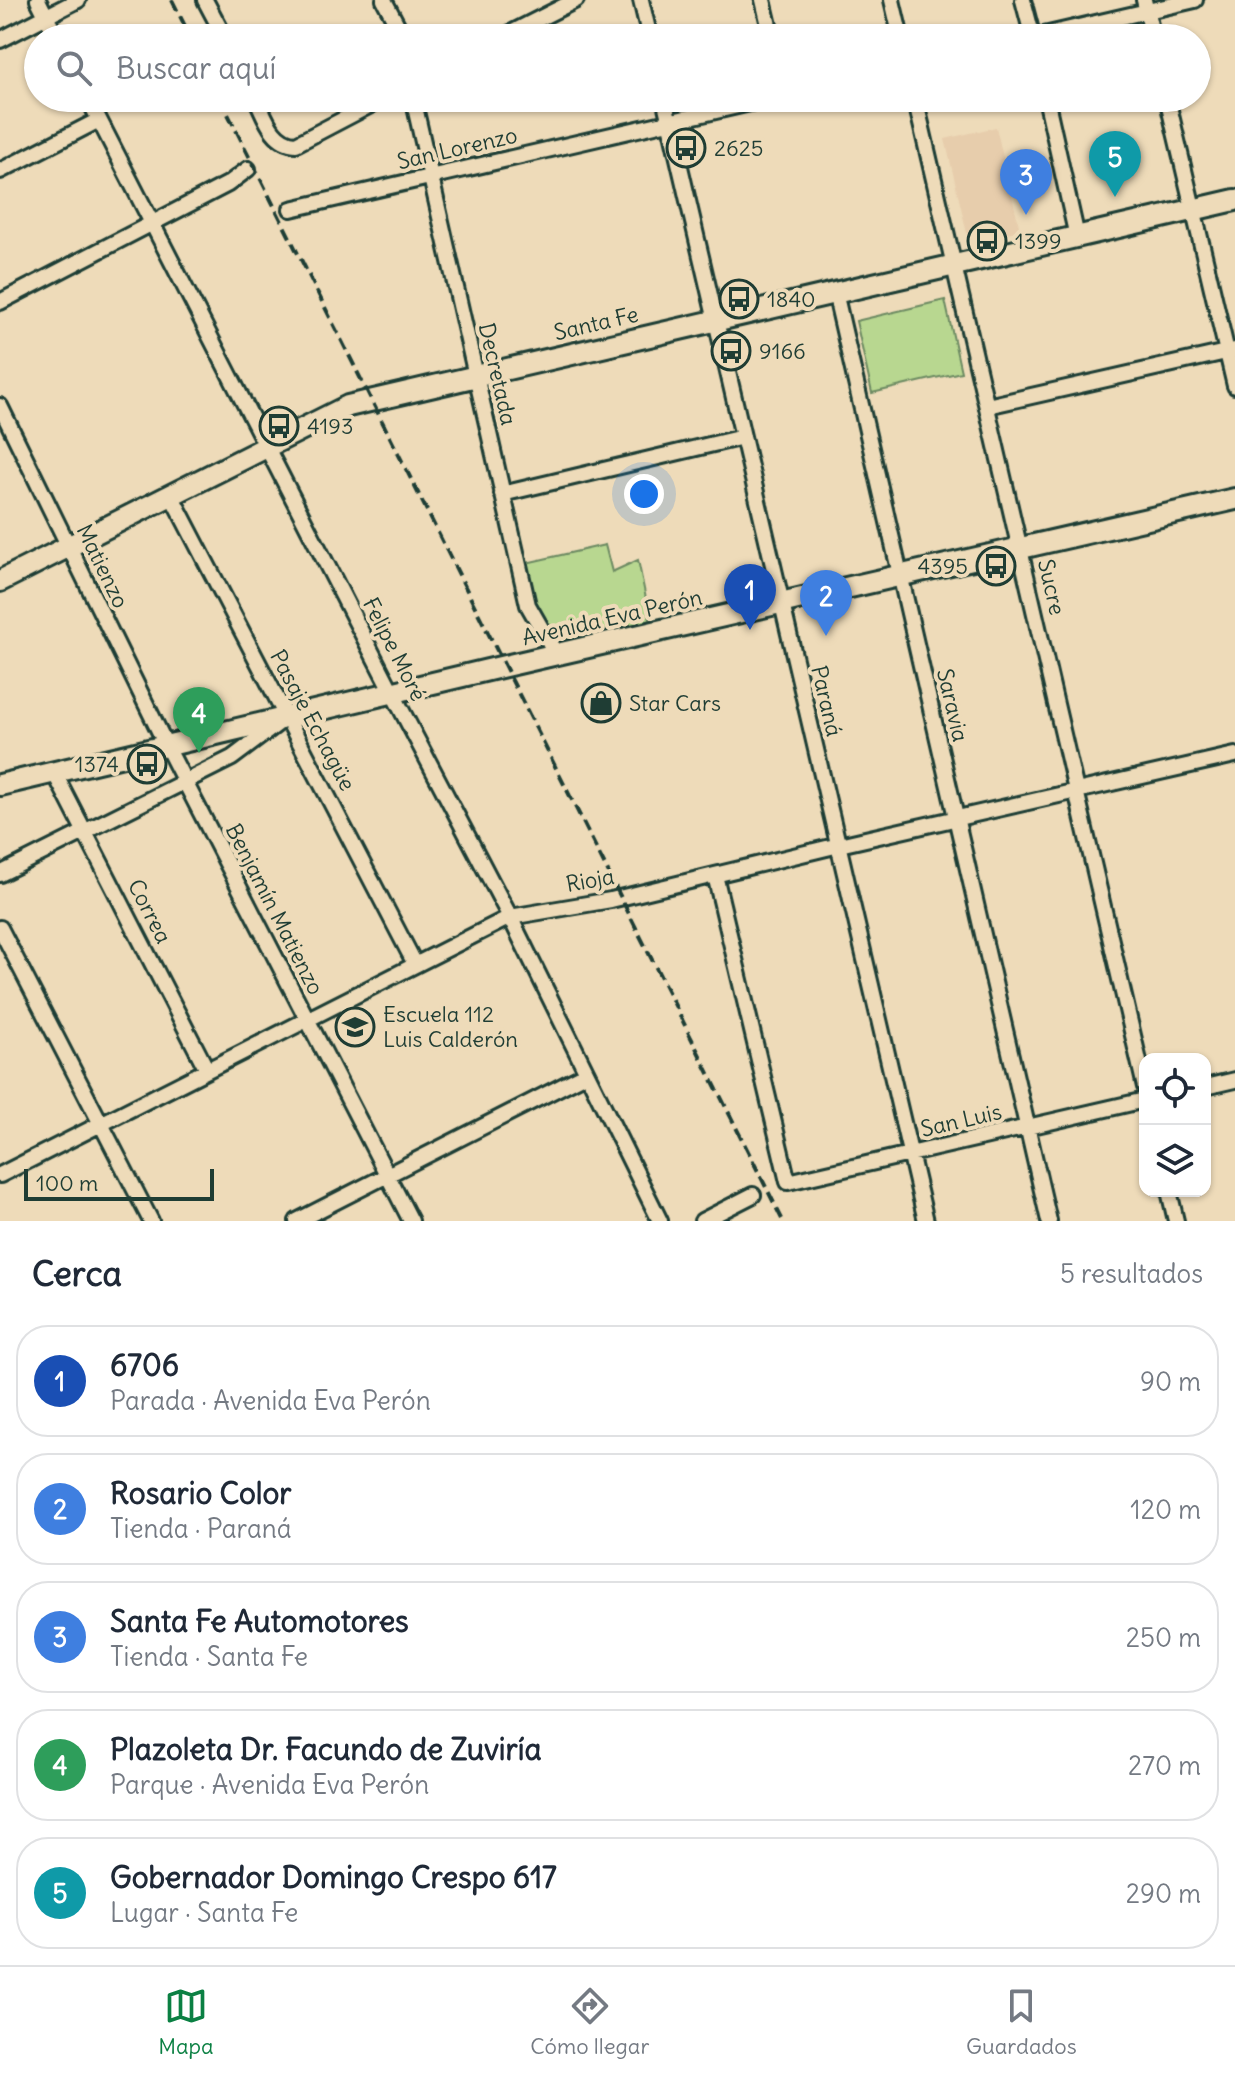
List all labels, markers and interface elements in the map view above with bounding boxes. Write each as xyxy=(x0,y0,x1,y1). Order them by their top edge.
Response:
search box xyxy=(24,24,1211,112)
icon: search xyxy=(52,46,96,90)
text: Buscar aquí xyxy=(116,49,276,87)
street label: San Lorenzo xyxy=(394,121,520,175)
bus stop icon: 2625 xyxy=(665,127,707,169)
pin: 5 xyxy=(1089,131,1141,197)
place label: 2625 xyxy=(714,134,763,162)
pin: 3 xyxy=(1000,149,1052,215)
bus stop icon: 1399 xyxy=(966,220,1008,262)
place label: 1399 xyxy=(1015,227,1062,255)
bus stop icon: 1840 xyxy=(718,278,760,320)
place label: 1840 xyxy=(767,285,816,313)
street label: Santa Fe xyxy=(551,300,641,346)
street label: Decretada xyxy=(473,320,523,428)
bus stop icon: 9166 xyxy=(710,330,752,372)
place label: 9166 xyxy=(759,337,806,365)
bus stop icon: 4193 xyxy=(258,405,300,447)
place label: 4193 xyxy=(307,412,353,440)
your location xyxy=(624,474,664,514)
street label: Matienzo xyxy=(71,519,135,613)
bus stop icon: 4395 xyxy=(975,545,1017,587)
place label: 4395 xyxy=(917,552,968,580)
street label: Sucre xyxy=(1032,556,1072,618)
pin: 1 xyxy=(724,564,776,630)
pin: 2 xyxy=(800,570,852,636)
street label: Avenida Eva Perón xyxy=(519,583,705,651)
street label: Felipe Moré xyxy=(357,592,433,706)
street label: Pasaje Echagüe xyxy=(264,645,362,795)
street label: Paraná xyxy=(805,663,849,739)
street label: Saravia xyxy=(931,666,975,744)
shop icon: Star Cars xyxy=(580,682,622,724)
pin: 4 xyxy=(173,687,225,753)
place label: Star Cars xyxy=(629,689,721,717)
bus stop icon: 1374 xyxy=(126,743,168,785)
place label: 1374 xyxy=(75,750,119,778)
street label: Benjamín Matienzo xyxy=(220,819,330,999)
street label: Rioja xyxy=(564,862,616,898)
street label: Correa xyxy=(122,874,178,948)
place label: Escuela 112 Luis Calderón xyxy=(383,1000,518,1053)
school or university icon: Escuela 112 Luis Calderón xyxy=(334,1006,376,1048)
map controls xyxy=(1139,1053,1211,1197)
button: locate xyxy=(1139,1053,1211,1125)
street label: San Luis xyxy=(918,1097,1004,1143)
button: layers xyxy=(1139,1125,1211,1197)
scale bar xyxy=(24,1165,214,1201)
text: 100 m xyxy=(36,1169,98,1197)
text: Cerca xyxy=(32,1252,122,1295)
text: 5 resultados xyxy=(1060,1257,1203,1290)
text: 6706 xyxy=(110,1346,179,1384)
text: 1 xyxy=(55,1365,65,1398)
text: 90 m xyxy=(1140,1365,1201,1398)
text: Parada · Avenida Eva Perón xyxy=(110,1384,431,1417)
text: Rosario Color xyxy=(110,1474,292,1512)
text: 2 xyxy=(53,1493,67,1526)
text: 120 m xyxy=(1130,1493,1201,1526)
text: Tienda · Paraná xyxy=(110,1512,292,1545)
text: Santa Fe Automotores xyxy=(110,1602,409,1640)
text: 3 xyxy=(53,1621,67,1654)
text: 250 m xyxy=(1126,1621,1201,1654)
text: Tienda · Santa Fe xyxy=(110,1640,308,1673)
text: Plazoleta Dr. Facundo de Zuviría xyxy=(110,1730,542,1768)
text: 4 xyxy=(52,1749,68,1782)
text: 270 m xyxy=(1128,1749,1201,1782)
text: Parque · Avenida Eva Perón xyxy=(110,1768,429,1801)
text: Gobernador Domingo Crespo 617 xyxy=(110,1858,557,1896)
text: 5 xyxy=(53,1877,67,1910)
text: 290 m xyxy=(1126,1877,1201,1910)
text: Lugar · Santa Fe xyxy=(110,1896,298,1929)
tab: Mapa xyxy=(158,1984,214,2060)
tab: Cómo llegar xyxy=(530,1984,649,2060)
tab: Guardados xyxy=(966,1984,1077,2060)

